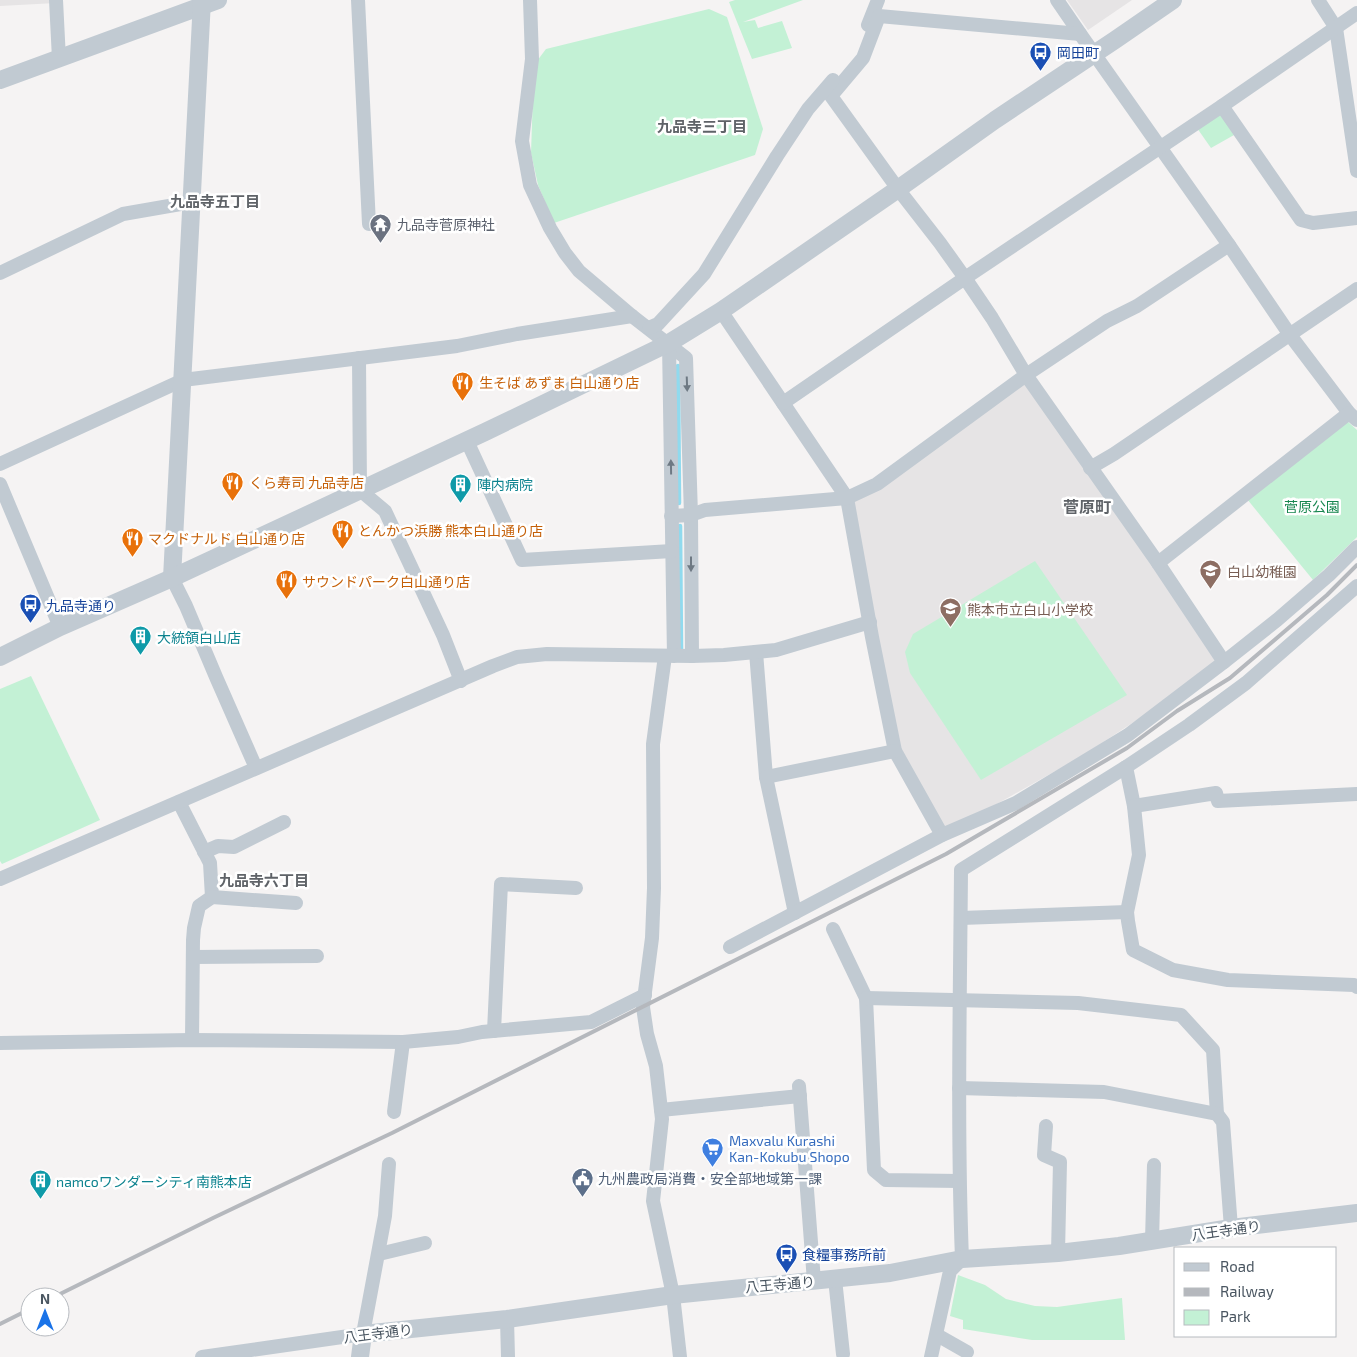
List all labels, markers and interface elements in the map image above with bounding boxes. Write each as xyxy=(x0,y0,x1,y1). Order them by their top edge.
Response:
bus stop icon: 岡田町 xyxy=(1029,40,1053,71)
place label: 岡田町 xyxy=(1057,44,1099,61)
district label: 九品寺三丁目 xyxy=(657,117,747,135)
district label: 九品寺五丁目 xyxy=(170,192,260,210)
temple icon: 九品寺菅原神社 xyxy=(369,212,393,243)
place label: 九品寺菅原神社 xyxy=(397,216,495,233)
restaurant icon: 生そば あずま 白山通り店 xyxy=(451,370,475,401)
place label: 生そば あずま 白山通り店 xyxy=(479,374,639,391)
one-way arrow xyxy=(683,376,691,392)
one-way arrow xyxy=(666,459,674,475)
restaurant icon: くら寿司 九品寺店 xyxy=(221,470,245,501)
building icon: 陣内病院 xyxy=(449,472,473,503)
place label: くら寿司 九品寺店 xyxy=(249,474,364,491)
place label: 陣内病院 xyxy=(477,476,533,493)
district label: 菅原町 xyxy=(1063,497,1111,516)
park label: 菅原公園 xyxy=(1284,498,1340,515)
restaurant icon: とんかつ浜勝 熊本白山通り店 xyxy=(330,518,354,549)
place label: とんかつ浜勝 熊本白山通り店 xyxy=(358,522,543,539)
restaurant icon: マクドナルド 白山通り店 xyxy=(120,526,144,557)
place label: マクドナルド 白山通り店 xyxy=(148,530,305,547)
one-way arrow xyxy=(687,556,695,572)
school or university icon: 白山幼稚園 xyxy=(1199,559,1223,590)
place label: 白山幼稚園 xyxy=(1227,563,1297,580)
restaurant icon: サウンドパーク白山通り店 xyxy=(274,569,298,600)
place label: サウンドパーク白山通り店 xyxy=(302,573,470,590)
bus stop icon: 九品寺通り xyxy=(18,593,42,624)
place label: 九品寺通り xyxy=(46,597,116,614)
school or university icon: 熊本市立白山小学校 xyxy=(939,597,963,628)
place label: 熊本市立白山小学校 xyxy=(967,601,1093,618)
building icon: 大統領白山店 xyxy=(129,625,153,656)
place label: 大統領白山店 xyxy=(157,629,241,646)
district label: 九品寺六丁目 xyxy=(219,871,309,889)
place label: Maxvalu Kurashi Kan-Kokubu Shopo xyxy=(729,1132,850,1165)
supermarket icon: Maxvalu Kurashi Kan-Kokubu Shopo xyxy=(701,1136,725,1167)
public building icon: 九州農政局消費・安全部地域第一課 xyxy=(570,1166,594,1197)
building icon: namcoワンダーシティ南熊本店 xyxy=(28,1169,52,1200)
place label: 九州農政局消費・安全部地域第一課 xyxy=(598,1170,822,1187)
place label: namcoワンダーシティ南熊本店 xyxy=(56,1173,252,1190)
street label: 八王寺通り xyxy=(1190,1217,1262,1243)
bus stop icon: 食糧事務所前 xyxy=(774,1242,798,1273)
place label: 食糧事務所前 xyxy=(802,1246,886,1263)
legend xyxy=(1174,1247,1337,1337)
text: Road xyxy=(1220,1257,1255,1275)
street label: 八王寺通り xyxy=(744,1272,816,1296)
text: Railway xyxy=(1220,1282,1274,1300)
north arrow xyxy=(20,1287,70,1337)
text: N xyxy=(40,1290,50,1307)
text: Park xyxy=(1220,1307,1251,1325)
street label: 八王寺通り xyxy=(342,1320,414,1346)

